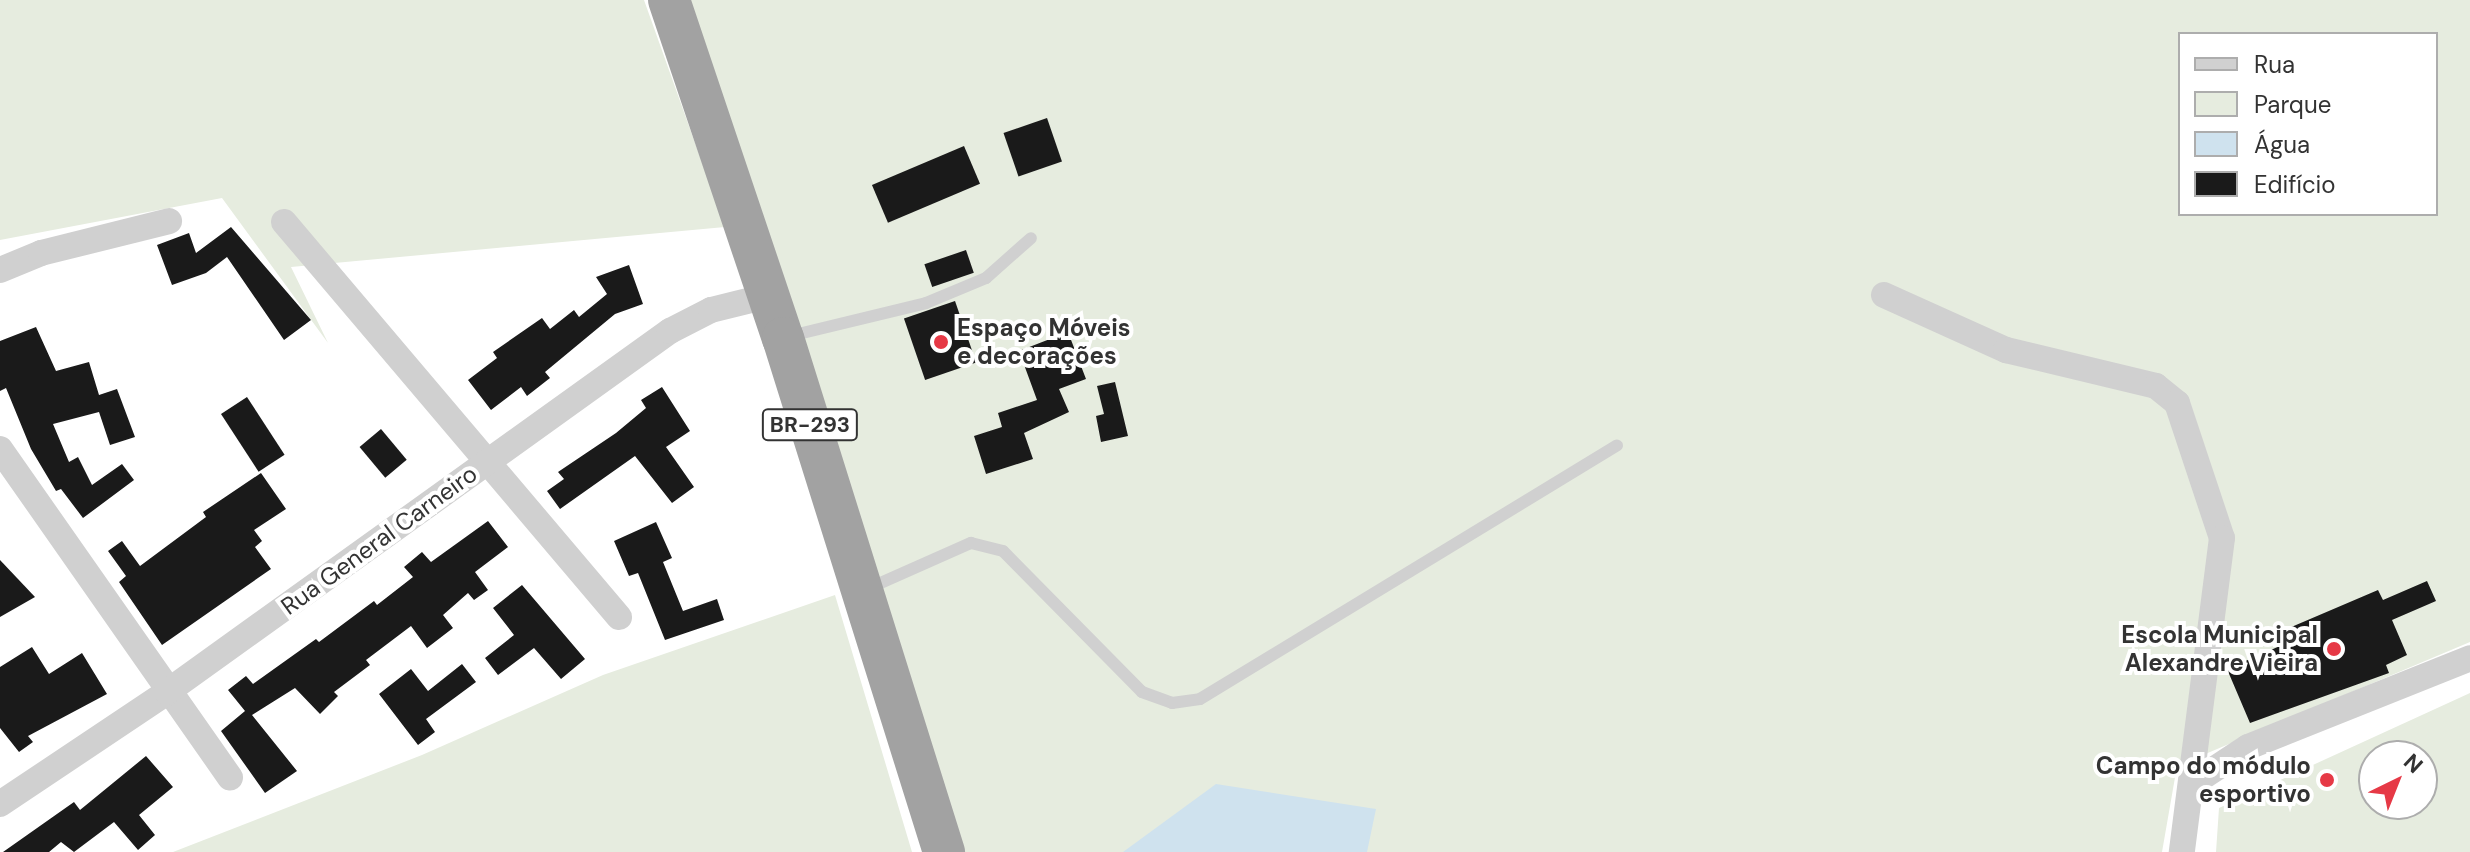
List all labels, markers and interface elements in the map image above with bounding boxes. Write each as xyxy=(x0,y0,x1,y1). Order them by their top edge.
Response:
legend xyxy=(2178,32,2438,216)
text: Rua xyxy=(2254,49,2295,80)
text: Parque xyxy=(2254,89,2331,120)
text: Água xyxy=(2254,129,2310,160)
text: Edifício xyxy=(2254,169,2336,200)
place label: Espaço Móveis e decorações xyxy=(957,314,1131,370)
marker: Espaço Móveis e decorações xyxy=(932,333,950,351)
road number: BR-293 xyxy=(760,407,860,443)
street label: Rua General Carneiro xyxy=(275,459,483,621)
place label: Escola Municipal Alexandre Vieira xyxy=(2121,621,2318,677)
marker: Escola Municipal Alexandre Vieira xyxy=(2325,640,2343,658)
north arrow xyxy=(2358,740,2438,820)
text: N xyxy=(2398,747,2429,780)
place label: Campo do módulo esportivo xyxy=(2096,752,2311,808)
marker: Campo do módulo esportivo xyxy=(2318,771,2336,789)

